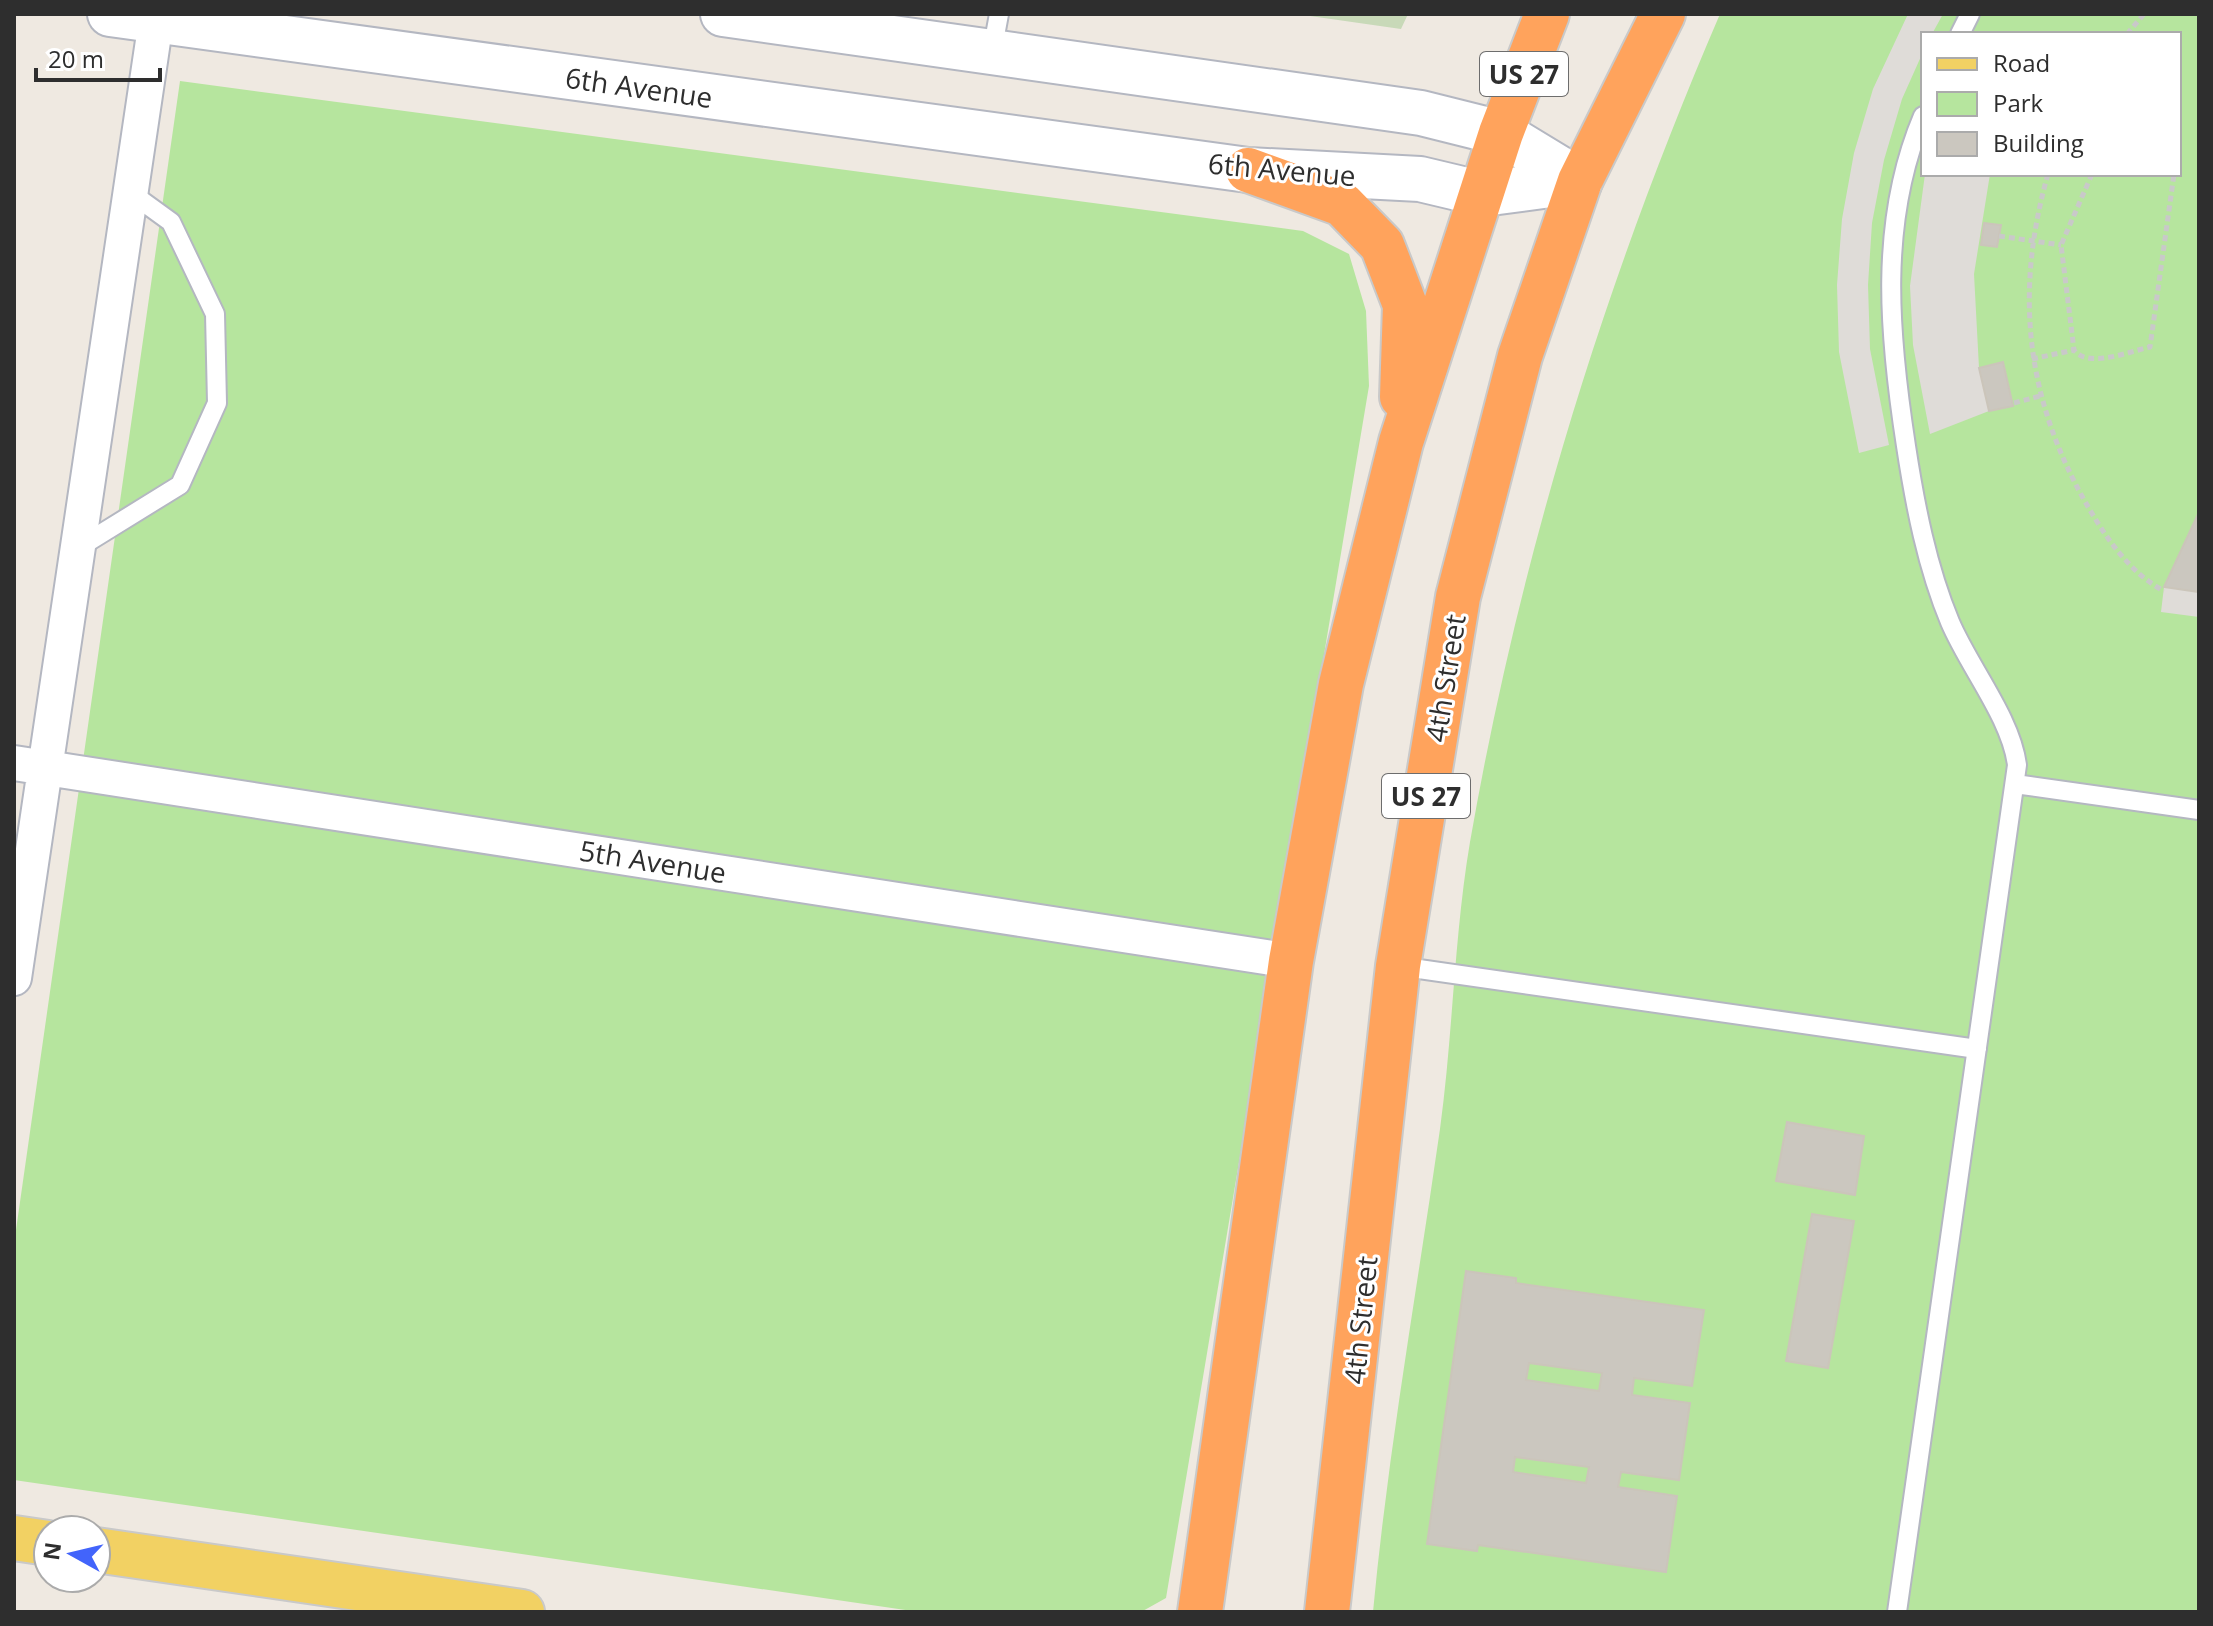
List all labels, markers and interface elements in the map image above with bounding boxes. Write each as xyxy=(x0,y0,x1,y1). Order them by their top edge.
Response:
scale bar xyxy=(36,32,160,82)
legend xyxy=(1921,32,2181,176)
text: 20 m xyxy=(48,42,104,75)
text: Road xyxy=(1993,46,2050,79)
road number: US 27 xyxy=(1480,52,1568,96)
street label: 6th Avenue xyxy=(563,58,715,116)
text: Park xyxy=(1993,86,2044,119)
text: Building xyxy=(1993,126,2084,159)
street label: 6th Avenue xyxy=(1207,144,1357,194)
street label: 4th Street xyxy=(1416,611,1474,745)
road number: US 27 xyxy=(1382,774,1470,818)
street label: 5th Avenue xyxy=(577,831,729,891)
street label: 4th Street xyxy=(1334,1254,1386,1386)
north arrow xyxy=(32,1514,112,1594)
text: N xyxy=(35,1540,67,1562)

